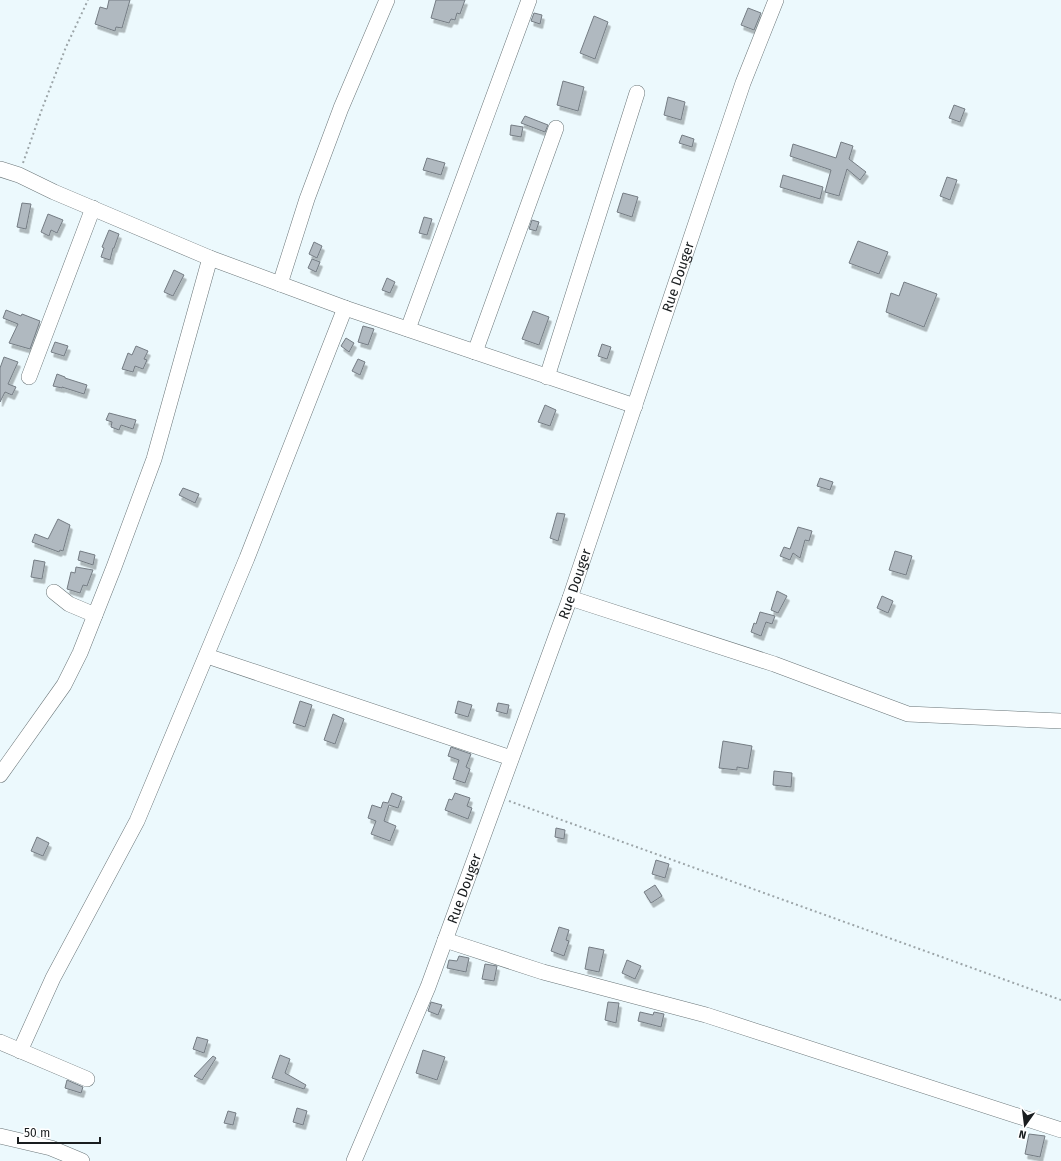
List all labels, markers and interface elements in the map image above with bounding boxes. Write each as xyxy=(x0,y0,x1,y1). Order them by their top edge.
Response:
street label: Rue Douger xyxy=(659,239,698,315)
street label: Rue Douger xyxy=(555,546,595,622)
street label: Rue Douger xyxy=(444,851,485,926)
north arrow xyxy=(1005,1105,1045,1145)
scale bar xyxy=(18,1119,100,1145)
text: 50 m xyxy=(24,1126,50,1140)
text: N xyxy=(1018,1127,1028,1141)

